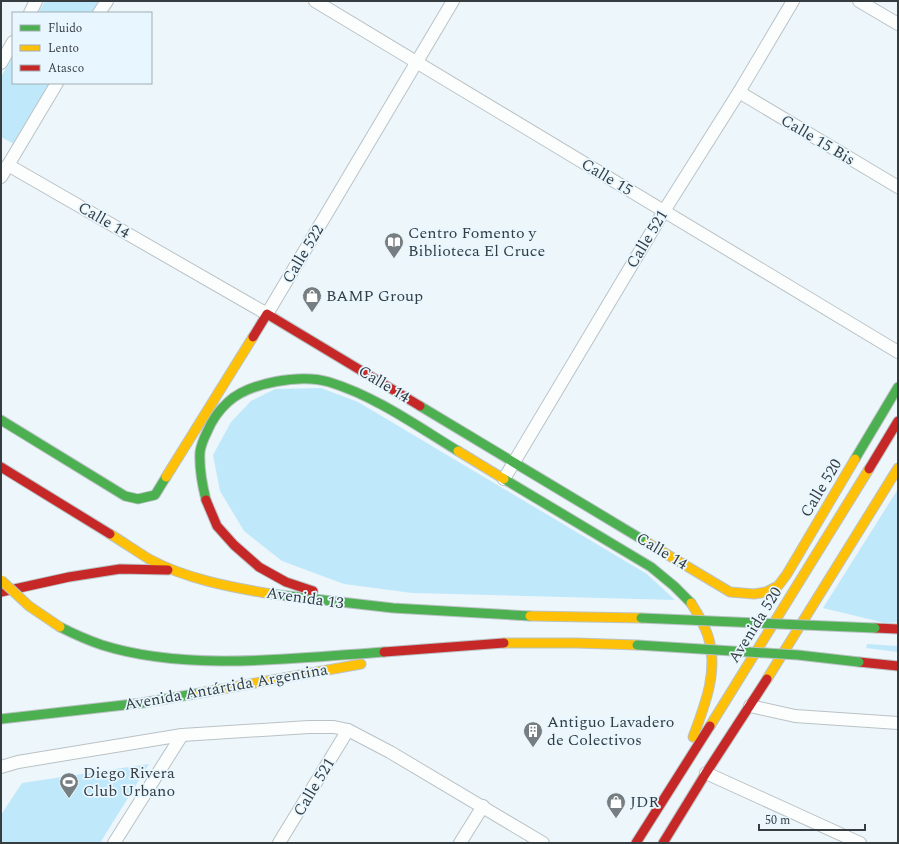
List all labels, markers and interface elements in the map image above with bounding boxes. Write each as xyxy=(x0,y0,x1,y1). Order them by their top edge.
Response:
legend xyxy=(12,12,152,84)
text: Fluido xyxy=(48,19,82,38)
text: Lento xyxy=(48,39,79,58)
text: Atasco xyxy=(48,59,84,78)
street label: Calle 15 Bis xyxy=(776,108,860,172)
street label: Calle 15 xyxy=(577,152,637,202)
street label: Calle 14 xyxy=(74,195,134,245)
street label: Calle 521 xyxy=(620,205,674,273)
street label: Calle 522 xyxy=(276,220,330,288)
place label: Centro Fomento y Biblioteca El Cruce xyxy=(408,221,545,263)
library icon: Centro Fomento y Biblioteca El Cruce xyxy=(383,231,405,259)
place label: BAMP Group xyxy=(326,284,423,308)
shop icon: BAMP Group xyxy=(301,285,323,313)
street label: Calle 14 xyxy=(354,359,414,409)
street label: Calle 520 xyxy=(794,454,848,522)
street label: Calle 14 xyxy=(632,526,692,576)
street label: Avenida 13 xyxy=(265,581,345,615)
street label: Avenida 520 xyxy=(722,582,788,668)
street label: Avenida Antártida Argentina xyxy=(122,657,330,717)
place label: Antiguo Lavadero de Colectivos xyxy=(547,710,674,752)
building icon: Antiguo Lavadero de Colectivos xyxy=(522,720,544,748)
street label: Calle 521 xyxy=(287,753,341,821)
place label: Diego Rivera Club Urbano xyxy=(83,761,175,803)
sports icon: Diego Rivera Club Urbano xyxy=(58,771,80,799)
place label: JDR xyxy=(630,790,659,814)
shop icon: JDR xyxy=(605,791,627,819)
scale bar xyxy=(759,806,865,832)
text: 50 m xyxy=(765,811,790,830)

